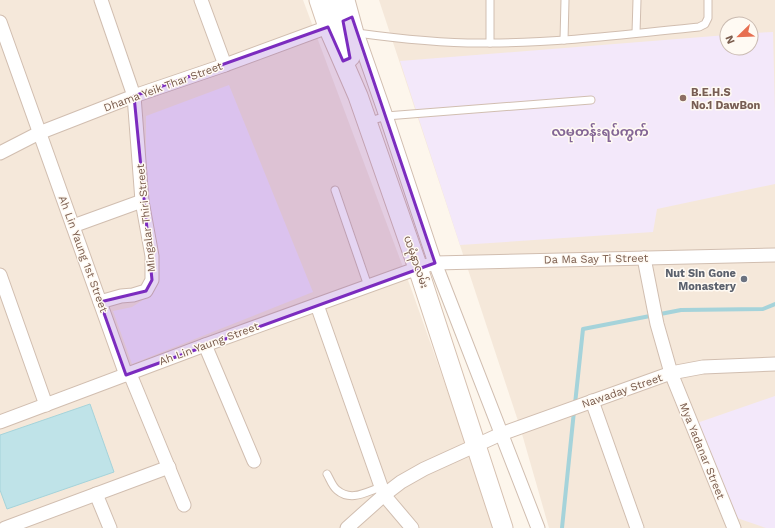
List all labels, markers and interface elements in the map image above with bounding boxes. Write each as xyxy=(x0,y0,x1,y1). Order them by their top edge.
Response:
north arrow xyxy=(719,16,759,56)
text: N xyxy=(723,33,738,46)
street label: Dhama Yeik Thar Street xyxy=(102,59,225,115)
place label: B.E.H.S No.1 DawBon xyxy=(691,86,761,112)
marker: B.E.H.S No.1 DawBon xyxy=(678,93,688,103)
district label: လမုတန်းရပ်ကွက် xyxy=(551,122,649,143)
street label: Mingalar Thiri Street xyxy=(134,163,158,273)
street label: Ah Lin Yaung 1st Street xyxy=(56,194,110,315)
street label: ယမုံနာလမ်း xyxy=(399,234,432,291)
street label: Da Ma Say Ti Street xyxy=(544,252,649,266)
place label: Nut Sin Gone Monastery xyxy=(665,267,737,293)
marker: Nut Sin Gone Monastery xyxy=(739,274,749,284)
street label: Ah Lin Yaung Street xyxy=(157,320,261,368)
street label: Nawaday Street xyxy=(580,371,664,411)
street label: Mya Yadanar Street xyxy=(677,401,727,502)

